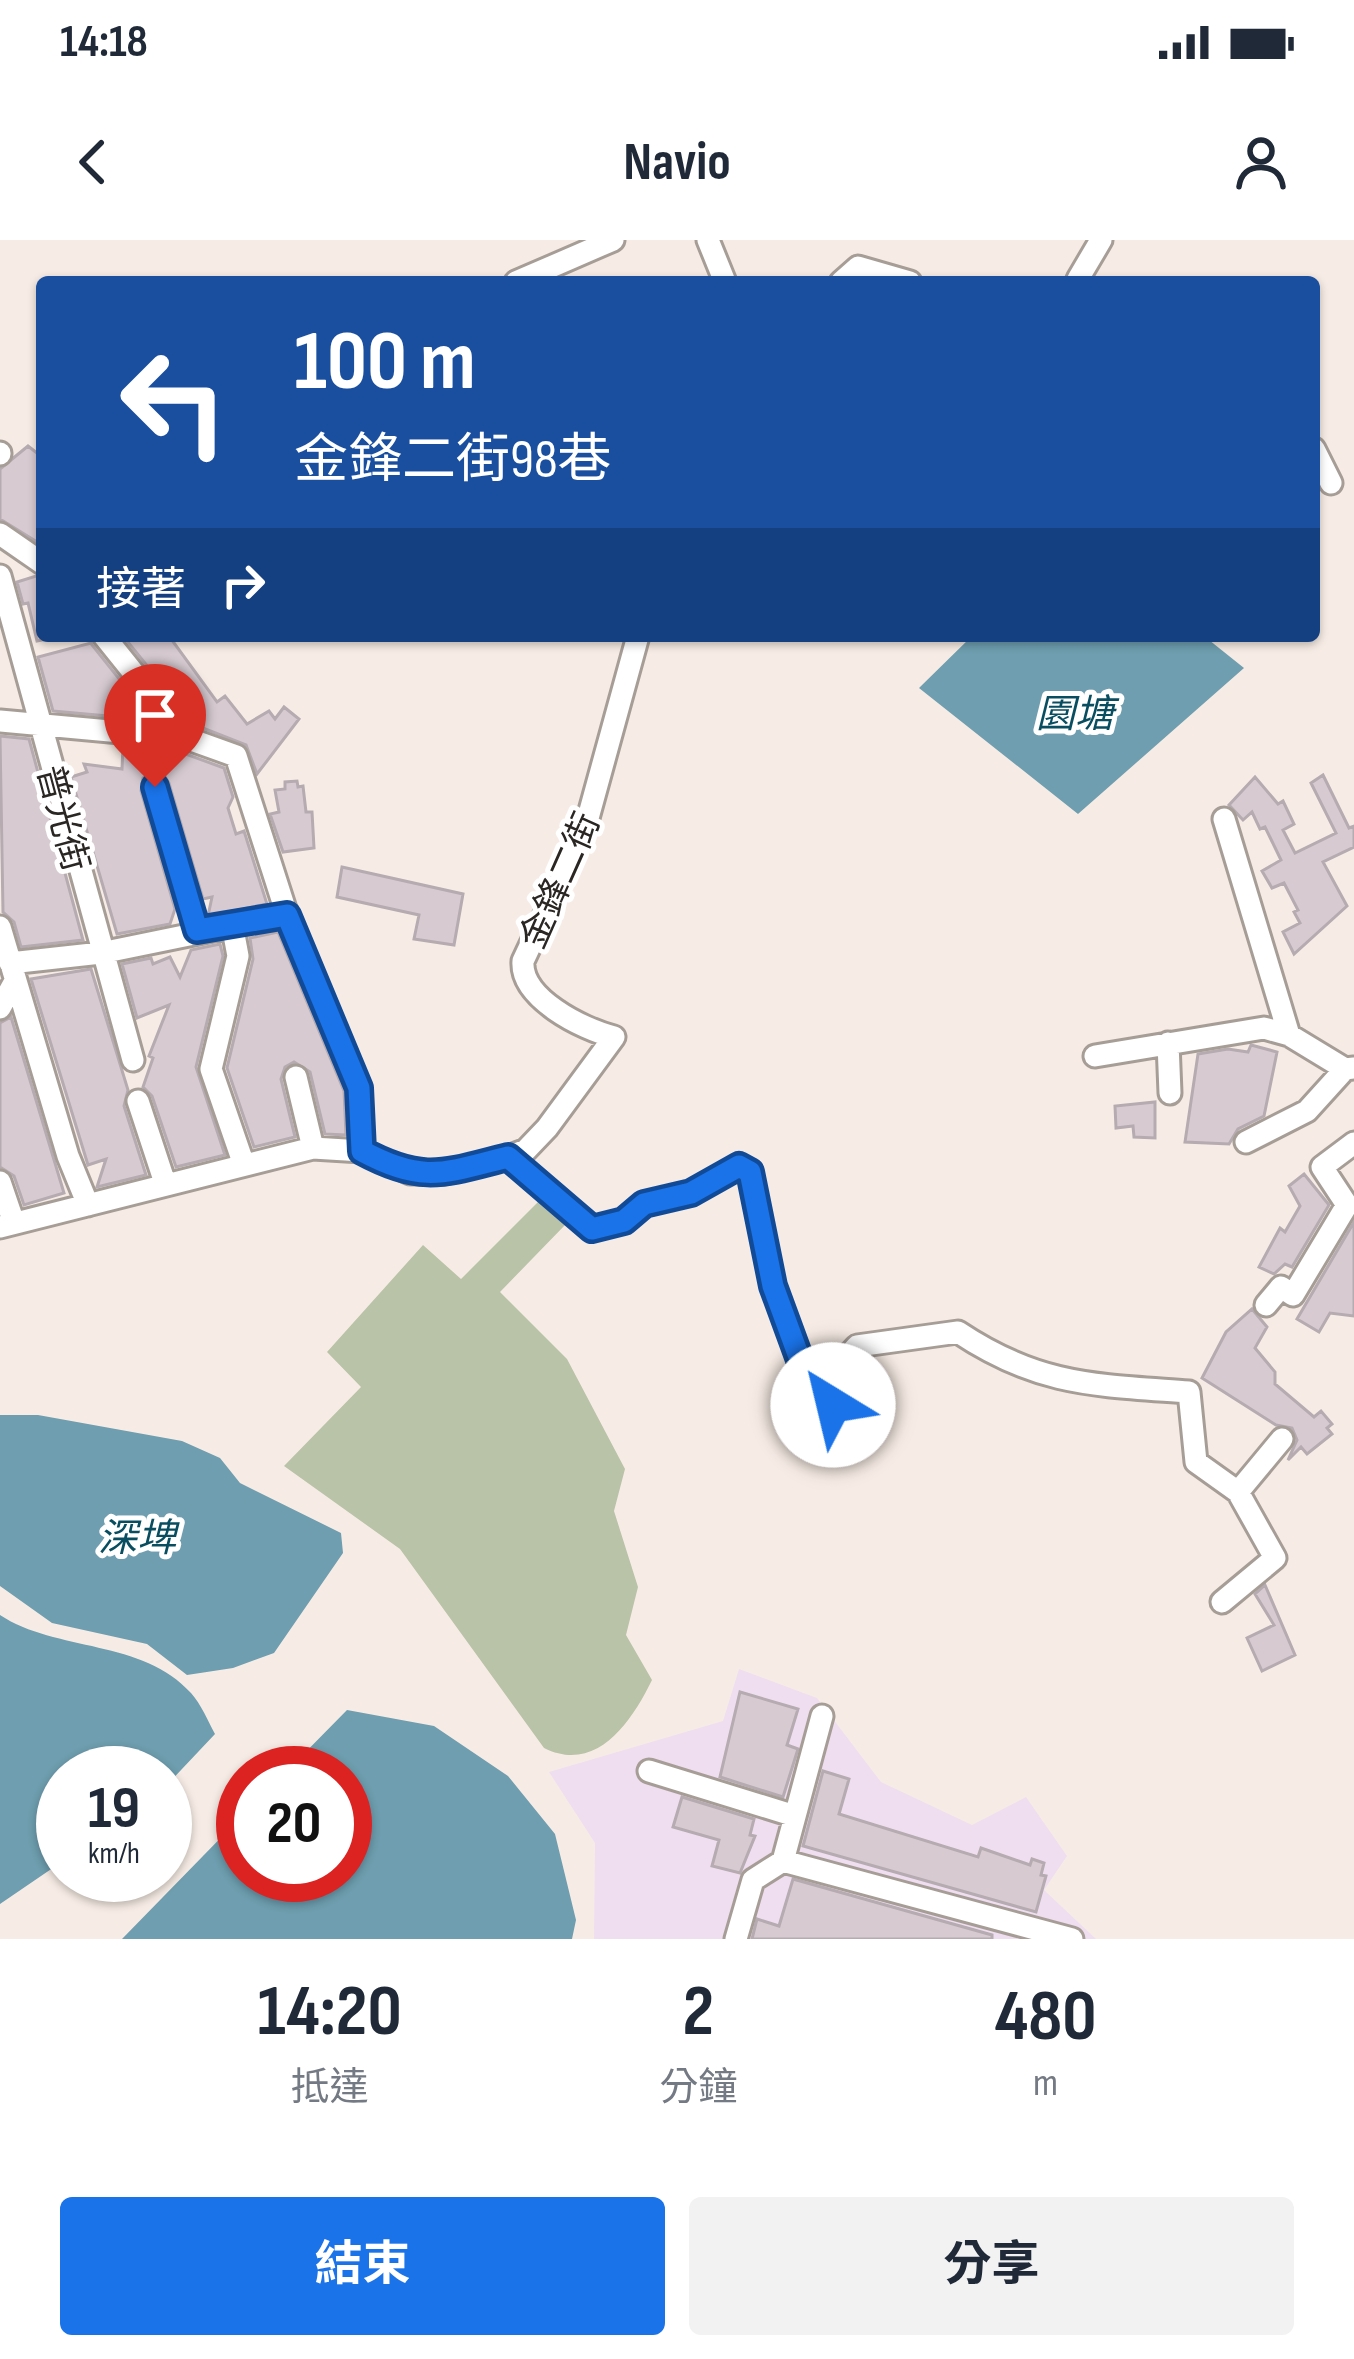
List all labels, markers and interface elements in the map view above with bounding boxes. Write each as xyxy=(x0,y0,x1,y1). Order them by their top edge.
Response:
text: 14:18 xyxy=(60,15,148,70)
icon: back xyxy=(60,129,126,195)
icon: person xyxy=(1228,129,1294,195)
text: Navio xyxy=(623,130,731,195)
text: 100 m xyxy=(294,312,476,413)
icon: left xyxy=(96,324,252,480)
text: 金鋒二街98巷 xyxy=(294,428,612,493)
icon: right xyxy=(210,552,276,618)
text: 接著 xyxy=(96,563,186,618)
pin xyxy=(104,664,206,787)
icon: arrive xyxy=(122,682,188,748)
water label: 園塘 xyxy=(1036,692,1120,739)
street label: 普光街 xyxy=(27,761,96,876)
street label: 金鋒二街 xyxy=(512,806,610,956)
position arrow xyxy=(770,1342,896,1468)
water label: 深埤 xyxy=(98,1516,180,1563)
speed limit sign: 20 xyxy=(216,1746,372,1902)
text: 19 xyxy=(88,1773,140,1845)
text: km/h xyxy=(88,1836,140,1872)
text: 14:20 xyxy=(257,1969,402,2056)
text: 2 xyxy=(682,1969,714,2056)
text: 480 xyxy=(995,1974,1096,2061)
text: m xyxy=(1033,2060,1058,2107)
text: 抵達 xyxy=(291,2065,369,2112)
text: 分鐘 xyxy=(659,2065,737,2112)
button: 結束 xyxy=(60,2197,665,2335)
button: 分享 xyxy=(689,2197,1294,2335)

